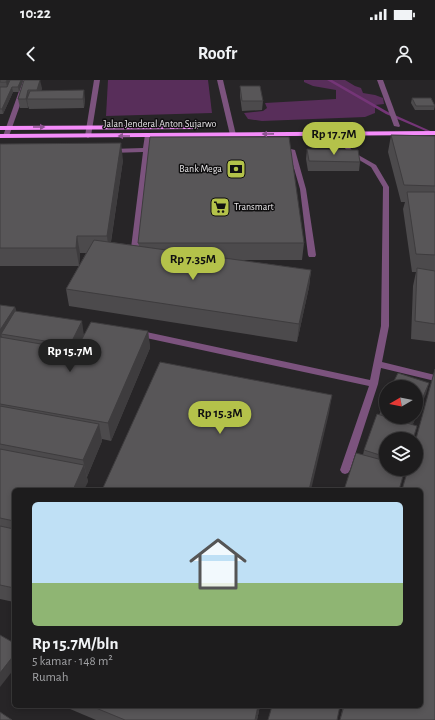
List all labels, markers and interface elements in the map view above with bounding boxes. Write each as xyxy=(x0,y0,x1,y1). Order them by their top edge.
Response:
text: 10:22 xyxy=(20,6,51,21)
icon: back xyxy=(20,43,42,65)
icon: person xyxy=(393,43,415,65)
text: Roofr xyxy=(198,45,237,63)
street label: Jalan Jenderal Anton Sujarwo xyxy=(103,119,217,129)
pin: Rp 17.7M xyxy=(293,122,375,156)
one-way arrow xyxy=(33,124,46,130)
text: Rp 17.7M xyxy=(311,128,357,141)
one-way arrow xyxy=(261,131,274,137)
one-way arrow xyxy=(117,133,130,139)
bank icon: Bank Mega xyxy=(225,158,247,180)
place label: Bank Mega xyxy=(179,164,222,174)
supermarket icon: Transmart xyxy=(209,196,231,218)
place label: Transmart xyxy=(234,202,275,212)
pin: Rp 7.35M xyxy=(152,247,234,281)
text: Rp 7.35M xyxy=(170,253,216,266)
pin: Rp 15.7M xyxy=(29,339,111,373)
text: Rp 15.7M xyxy=(47,345,93,358)
north arrow xyxy=(379,380,423,424)
map controls xyxy=(379,380,423,476)
pin: Rp 15.3M xyxy=(179,401,261,435)
text: Rp 15.3M xyxy=(197,407,243,420)
button: layers xyxy=(379,432,423,476)
icon: home xyxy=(182,528,254,600)
text: Rp 15.7M/bln xyxy=(32,635,119,652)
text: 5 kamar · 148 m² xyxy=(32,655,113,668)
text: Rumah xyxy=(32,671,69,684)

